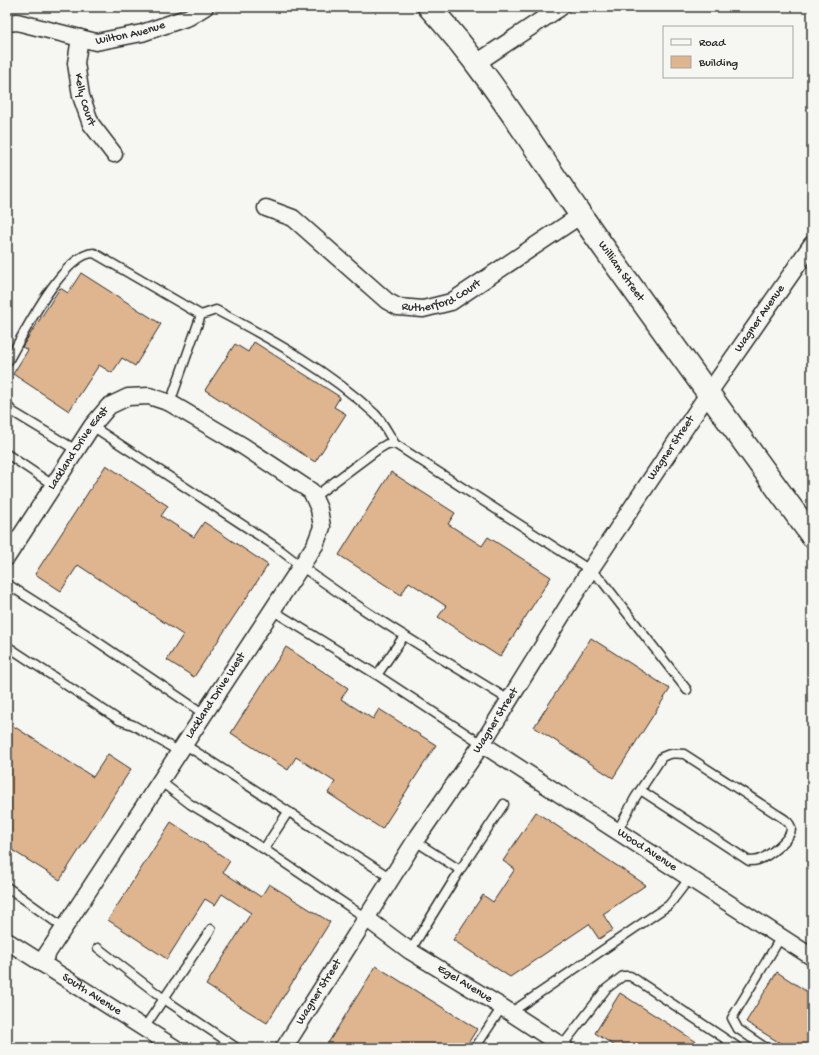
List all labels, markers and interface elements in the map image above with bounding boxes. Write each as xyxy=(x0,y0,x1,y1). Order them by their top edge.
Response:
street label: Wilton Avenue xyxy=(94,18,168,49)
legend xyxy=(663,26,793,78)
text: Road xyxy=(699,37,726,51)
text: Building xyxy=(698,57,738,71)
street label: Kelly Court xyxy=(71,72,99,129)
street label: William Street xyxy=(595,239,648,305)
street label: Rutherford Court xyxy=(401,276,485,316)
street label: Wagner Avenue xyxy=(732,282,789,355)
street label: Lackland Drive East xyxy=(45,403,113,493)
street label: Wagner Street xyxy=(645,413,699,483)
street label: Lackland Drive West xyxy=(183,649,250,742)
street label: Wagner Street xyxy=(470,685,523,756)
street label: Wood Avenue xyxy=(614,826,680,875)
street label: Wagner Street xyxy=(293,956,346,1028)
street label: Egel Avenue xyxy=(434,962,496,1007)
street label: South Avenue xyxy=(59,971,124,1019)

